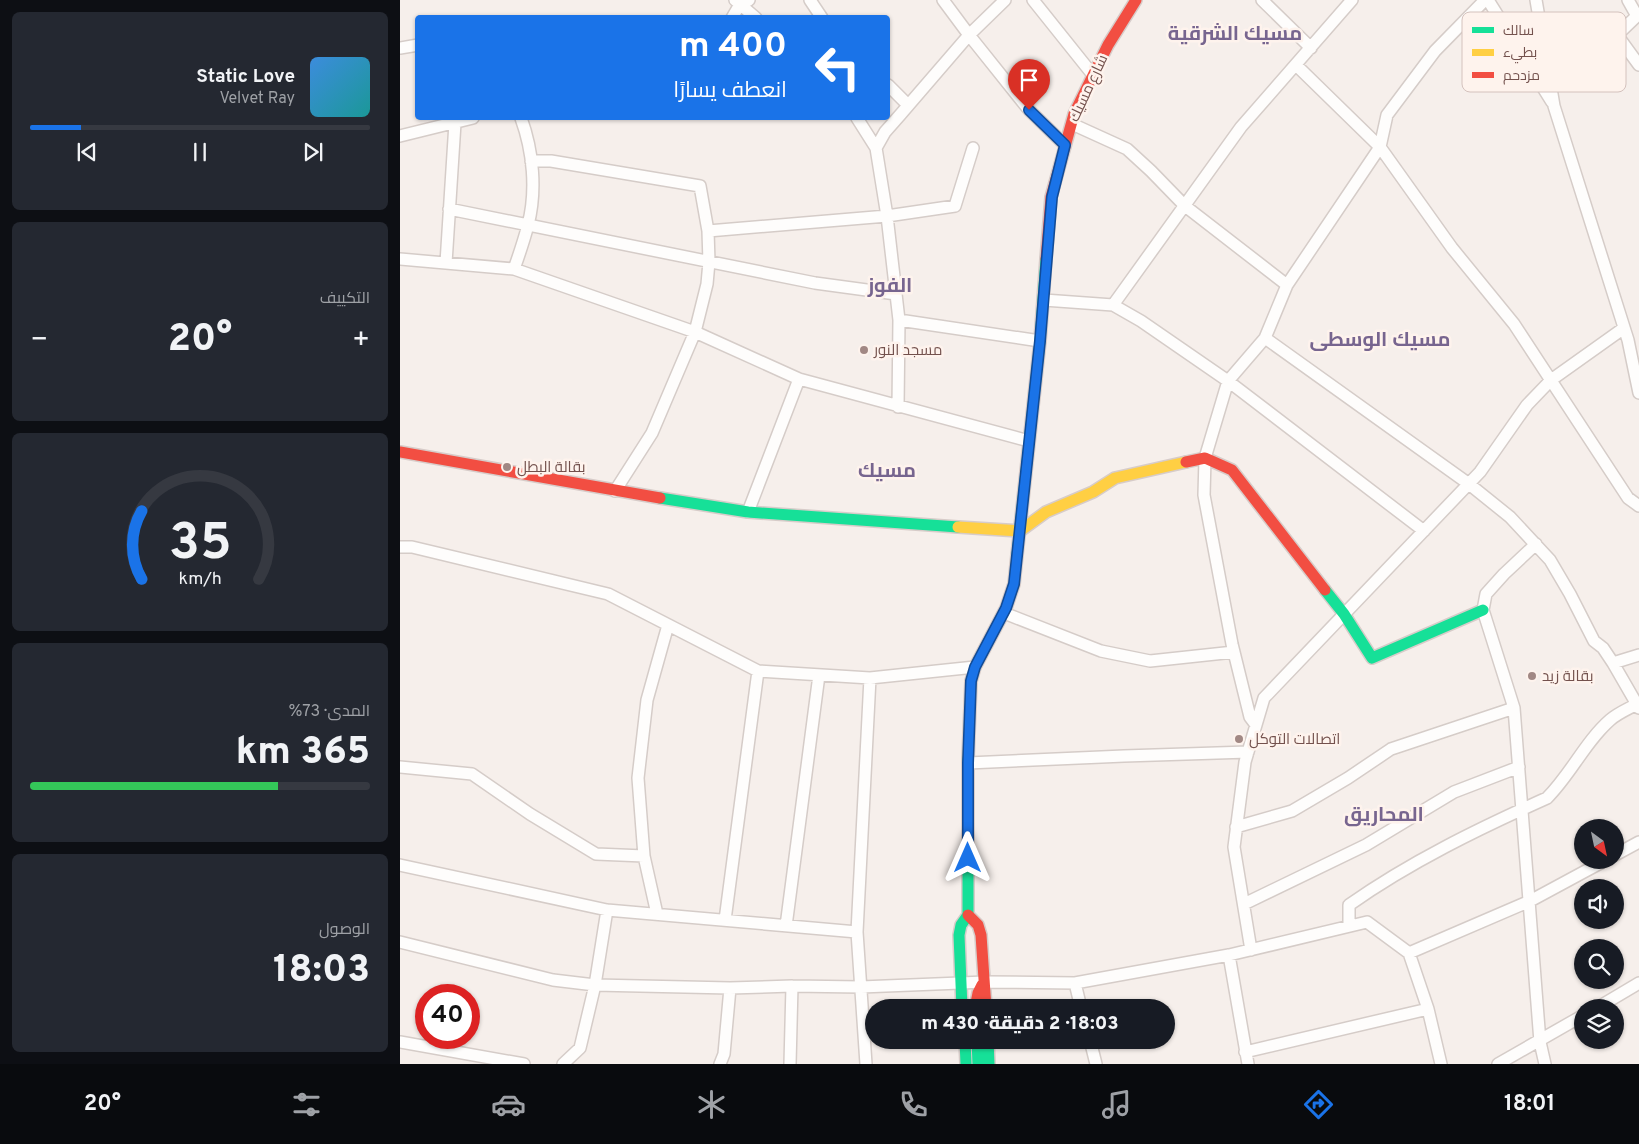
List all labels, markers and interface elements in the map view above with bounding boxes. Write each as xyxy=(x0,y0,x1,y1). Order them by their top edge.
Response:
legend xyxy=(1462,12,1626,92)
district label: مسيك الشرقية xyxy=(1168,22,1302,48)
text: سالك xyxy=(1503,23,1534,40)
text: 400 m xyxy=(679,25,787,69)
icon: left xyxy=(805,35,870,100)
text: بطيء xyxy=(1503,45,1537,64)
street label: شارع مسيك xyxy=(1066,52,1113,125)
pin xyxy=(1008,59,1050,110)
text: Static Love xyxy=(196,65,295,89)
icon: arrive xyxy=(1015,66,1043,94)
text: مزدحم xyxy=(1503,68,1540,85)
text: انعطف يسارًا xyxy=(673,78,787,105)
text: Velvet Ray xyxy=(220,89,295,109)
icon: previous xyxy=(73,138,101,166)
icon: pause xyxy=(186,138,214,166)
icon: next xyxy=(299,138,327,166)
district label: الفوز xyxy=(867,274,912,300)
text: التكييف xyxy=(320,289,370,309)
text: 20° xyxy=(168,316,232,365)
text: − xyxy=(30,323,48,359)
text: + xyxy=(352,323,370,359)
district label: مسيك الوسطى xyxy=(1310,328,1450,354)
place label: مسجد النور xyxy=(873,342,942,361)
marker: مسجد النور xyxy=(858,344,870,356)
place label: بقالة البطل xyxy=(517,459,586,478)
district label: مسيك xyxy=(858,459,916,485)
marker: بقالة البطل xyxy=(501,461,513,473)
text: 35 xyxy=(169,512,231,578)
text: km/h xyxy=(178,568,222,591)
place label: بقالة زيد xyxy=(1542,668,1594,687)
marker: بقالة زيد xyxy=(1526,670,1538,682)
text: المدى · 73% xyxy=(288,702,370,722)
text: 365 km xyxy=(236,729,370,778)
place label: اتصالات التوكل xyxy=(1249,731,1340,750)
marker: اتصالات التوكل xyxy=(1233,733,1245,745)
district label: المحاريق xyxy=(1344,803,1424,829)
north arrow xyxy=(1574,819,1624,869)
map controls xyxy=(1574,819,1624,1049)
position arrow xyxy=(941,831,993,883)
button: sound xyxy=(1574,879,1624,929)
text: الوصول xyxy=(319,920,370,940)
button: search xyxy=(1574,939,1624,989)
text: 18:03 xyxy=(273,947,370,996)
speed limit sign: 40 xyxy=(415,984,480,1049)
button: layers xyxy=(1574,999,1624,1049)
text: 18:03 · 2 دقيقة · 430 m xyxy=(921,1012,1119,1036)
icon: filters xyxy=(289,1087,324,1122)
icon: car xyxy=(491,1087,526,1122)
icon: climate xyxy=(694,1087,729,1122)
icon: phone xyxy=(896,1087,931,1122)
icon: music xyxy=(1099,1087,1134,1122)
icon: directions xyxy=(1301,1087,1336,1122)
text: 20° xyxy=(84,1091,121,1118)
text: 18:01 xyxy=(1504,1091,1555,1118)

